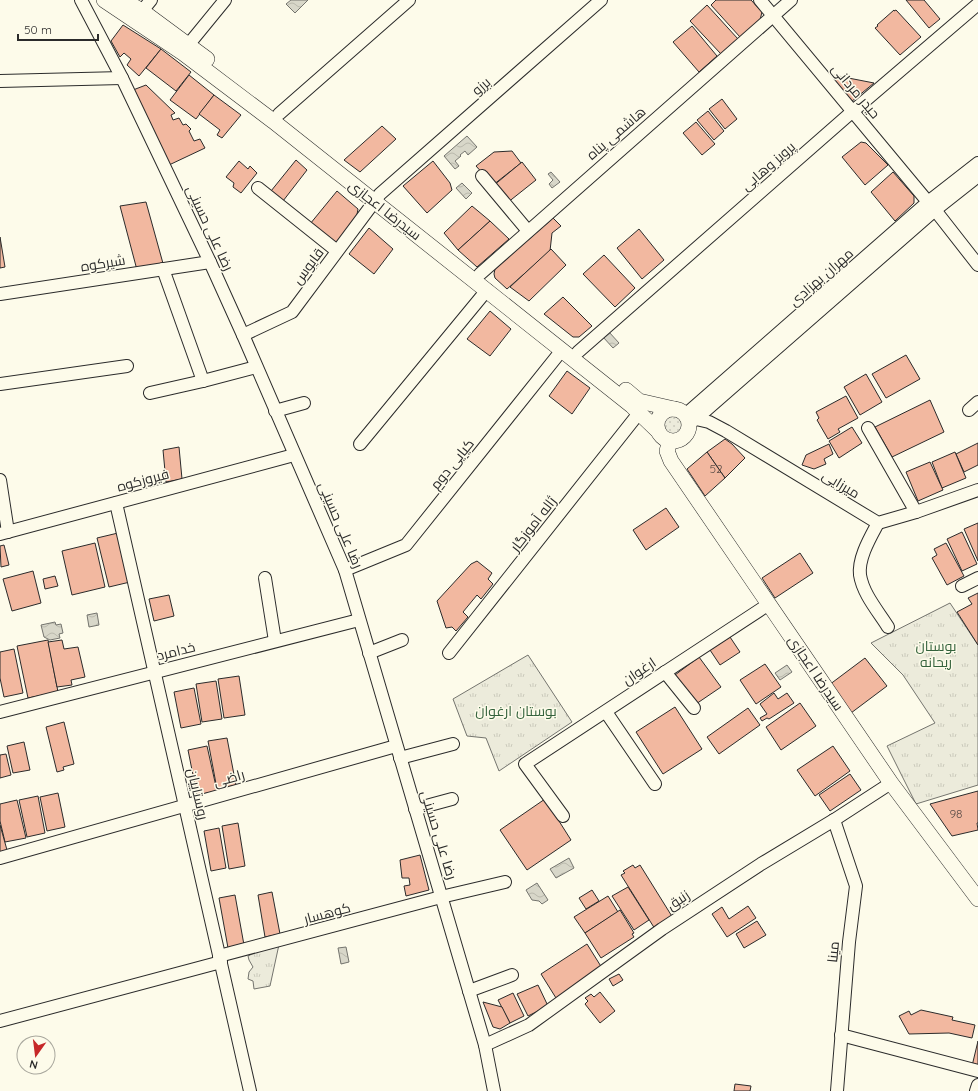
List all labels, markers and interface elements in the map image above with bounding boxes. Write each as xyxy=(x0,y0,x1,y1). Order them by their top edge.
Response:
scale bar xyxy=(18,16,98,42)
text: 50 m xyxy=(24,22,52,37)
street label: حیدر مردانی xyxy=(828,60,884,122)
street label: برزو xyxy=(468,73,494,99)
street label: هاشمی پناه xyxy=(583,102,650,164)
street label: پرویز وهابی xyxy=(737,137,800,195)
street label: سیدرضا اعجازی xyxy=(345,176,425,244)
street label: رضا علی حسینی xyxy=(182,182,238,274)
street label: قایوس xyxy=(288,244,328,288)
street label: مهران بهزادی xyxy=(785,244,857,310)
street label: شیرکوه xyxy=(79,251,127,275)
street label: کیایی دوم xyxy=(426,435,479,494)
house number: 52 xyxy=(709,461,723,476)
street label: فیروزکوه xyxy=(115,464,171,496)
street label: میرزایی xyxy=(819,466,863,502)
street label: رضا علی حسینی xyxy=(315,479,367,571)
street label: ژاله آموزگار xyxy=(505,493,560,556)
street label: سیدرضا اعجازی xyxy=(784,632,848,714)
park label: بوستان ریحانه xyxy=(916,637,956,671)
street label: خدامرد xyxy=(155,638,197,664)
street label: ارغوان xyxy=(619,653,659,689)
park label: بوستان ارغوان xyxy=(475,702,557,720)
street label: راضی xyxy=(211,765,247,791)
street label: روستاییان xyxy=(183,766,213,822)
street label: رضا علی حسینی xyxy=(417,788,461,882)
house number: 98 xyxy=(949,806,963,821)
street label: زنبق xyxy=(663,886,693,914)
street label: کوهسار xyxy=(301,898,352,928)
street label: مینا xyxy=(823,941,843,963)
north arrow xyxy=(16,1035,56,1075)
text: N xyxy=(28,1057,39,1072)

